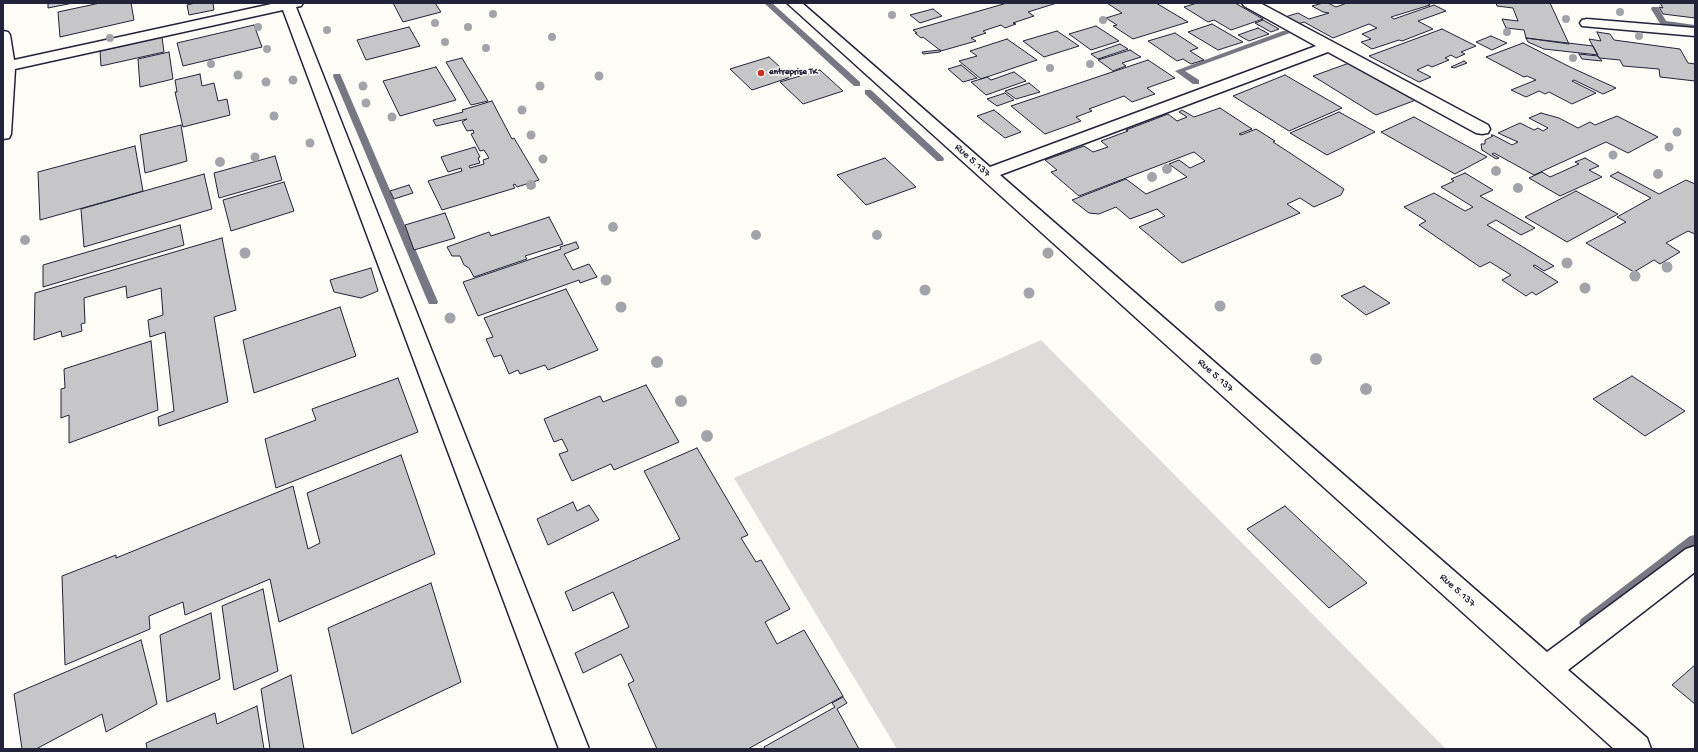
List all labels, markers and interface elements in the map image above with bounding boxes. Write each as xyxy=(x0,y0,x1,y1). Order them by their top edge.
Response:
marker: entreprise TK xyxy=(756,68,766,78)
place label: entreprise TK xyxy=(769,68,818,78)
street label: Rue 5.137 xyxy=(951,141,993,181)
street label: Rue 5.137 xyxy=(1194,356,1236,396)
street label: Rue 5.137 xyxy=(1436,571,1478,611)

